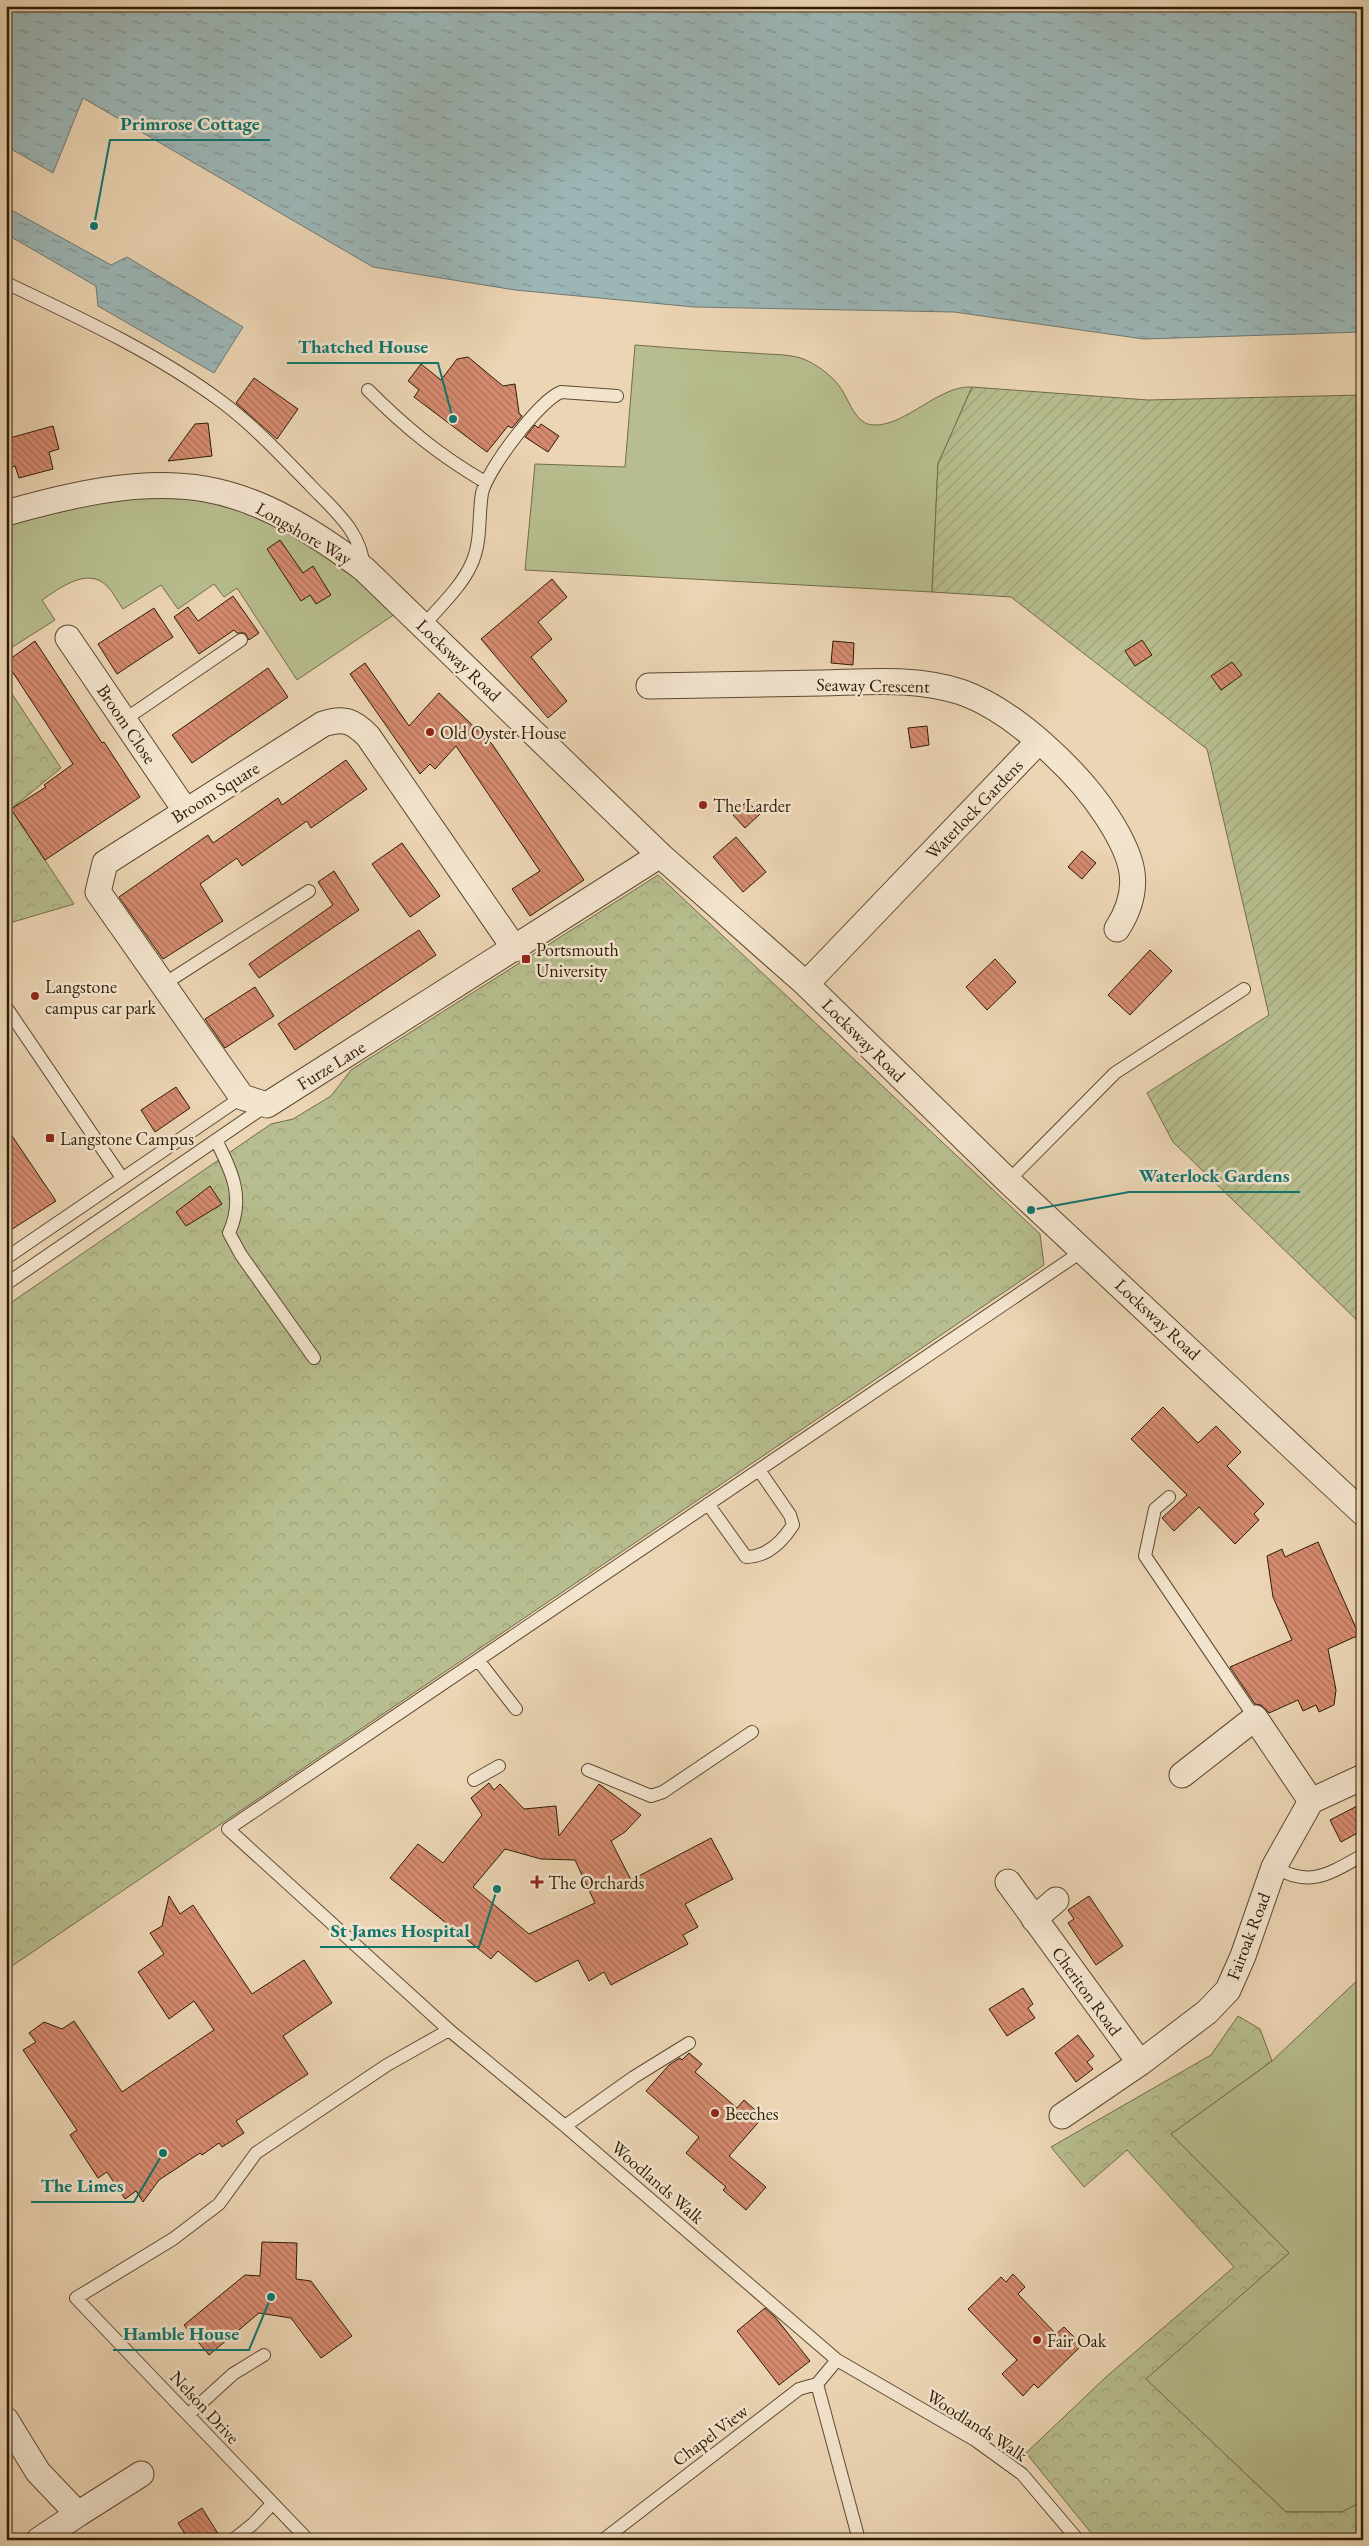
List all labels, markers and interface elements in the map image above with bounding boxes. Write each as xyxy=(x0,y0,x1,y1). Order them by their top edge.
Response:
callout: Primrose Cottage xyxy=(110,106,270,140)
text: Primrose Cottage xyxy=(120,111,260,136)
callout: Thatched House xyxy=(287,329,438,363)
text: Thatched House xyxy=(298,334,428,359)
street label: Longshore Way xyxy=(252,496,356,570)
street label: Locksway Road xyxy=(412,614,507,707)
street label: Seaway Crescent xyxy=(816,673,930,697)
street label: Broom Close xyxy=(92,680,162,768)
place label: Old Oyster House xyxy=(440,721,566,744)
marker: Old Oyster House xyxy=(424,726,436,738)
street label: Waterlock Gardens xyxy=(920,754,1028,864)
street label: Broom Square xyxy=(167,756,263,828)
place label: The Larder xyxy=(713,794,791,817)
marker: The Larder xyxy=(697,799,709,811)
place label: Portsmouth University xyxy=(536,938,619,982)
marker: Portsmouth University xyxy=(520,953,532,965)
place label: Langstone campus car park xyxy=(45,975,157,1019)
marker: Langstone campus car park xyxy=(29,990,41,1002)
street label: Locksway Road xyxy=(817,993,911,1087)
street label: Furze Lane xyxy=(293,1035,369,1095)
place label: Langstone Campus xyxy=(60,1127,194,1150)
marker: Langstone Campus xyxy=(44,1132,56,1144)
callout: Waterlock Gardens xyxy=(1129,1158,1300,1192)
text: Waterlock Gardens xyxy=(1138,1163,1290,1188)
street label: Locksway Road xyxy=(1110,1273,1206,1365)
place label: The Orchards xyxy=(548,1871,645,1894)
marker: The Orchards xyxy=(530,1875,544,1889)
street label: Fairoak Road xyxy=(1221,1888,1275,1983)
callout: St James Hospital xyxy=(320,1913,479,1947)
text: St James Hospital xyxy=(330,1918,470,1943)
street label: Cheriton Road xyxy=(1047,1942,1128,2041)
place label: Beeches xyxy=(725,2102,779,2125)
marker: Beeches xyxy=(709,2107,721,2119)
street label: Woodlands Walk xyxy=(607,2135,710,2229)
callout: The Limes xyxy=(31,2168,134,2202)
text: The Limes xyxy=(40,2173,124,2198)
callout: Hamble House xyxy=(113,2316,249,2350)
text: Hamble House xyxy=(123,2321,239,2346)
place label: Fair Oak xyxy=(1047,2329,1107,2352)
marker: Fair Oak xyxy=(1031,2334,1043,2346)
street label: Nelson Drive xyxy=(165,2366,245,2448)
street label: Woodlands Walk xyxy=(922,2384,1032,2466)
street label: Chapel View xyxy=(668,2399,753,2471)

